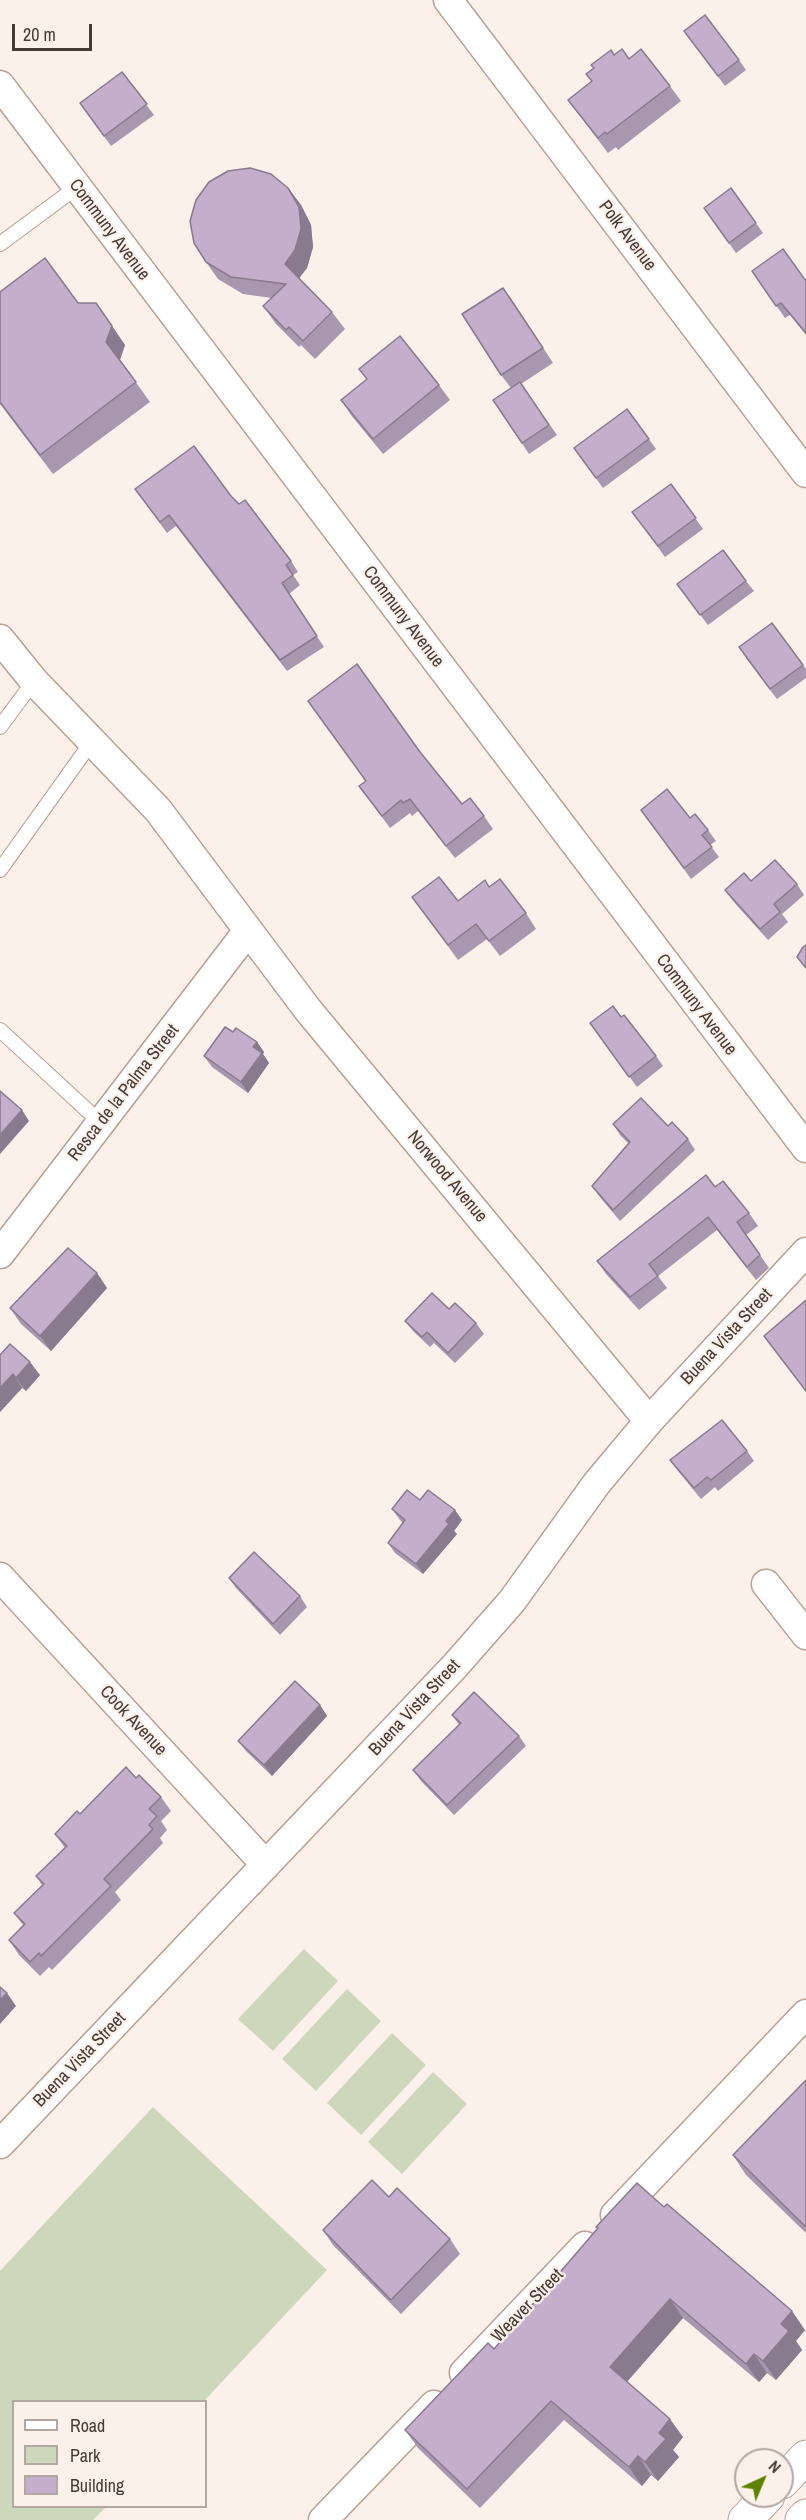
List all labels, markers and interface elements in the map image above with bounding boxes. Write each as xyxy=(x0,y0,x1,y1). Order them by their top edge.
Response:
scale bar xyxy=(15,12,94,50)
text: 20 m xyxy=(23,22,56,47)
street label: Communy Avenue xyxy=(64,175,154,285)
street label: Polk Avenue xyxy=(594,197,660,275)
street label: Communy Avenue xyxy=(358,562,448,672)
street label: Communy Avenue xyxy=(651,950,741,1060)
street label: Resca de la Palma Street xyxy=(64,1020,184,1166)
street label: Norwood Avenue xyxy=(402,1127,492,1227)
street label: Buena Vista Street xyxy=(677,1284,777,1390)
street label: Buena Vista Street xyxy=(365,1655,465,1761)
street label: Cook Avenue xyxy=(95,1681,171,1761)
street label: Buena Vista Street xyxy=(29,2008,131,2112)
street label: Weaver Street xyxy=(488,2265,568,2347)
legend xyxy=(12,2400,207,2508)
text: Road xyxy=(70,2413,105,2438)
text: Park xyxy=(70,2443,100,2468)
north arrow xyxy=(734,2448,794,2508)
text: N xyxy=(764,2455,786,2478)
text: Building xyxy=(70,2473,124,2498)

